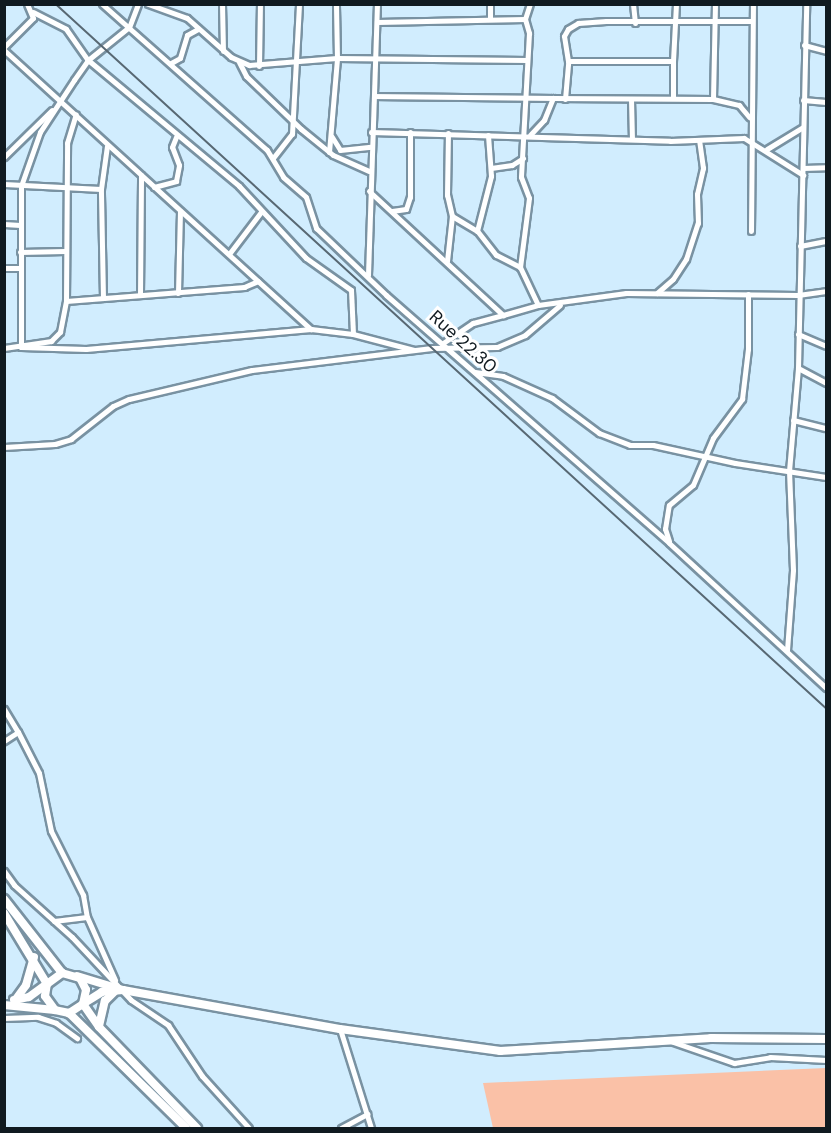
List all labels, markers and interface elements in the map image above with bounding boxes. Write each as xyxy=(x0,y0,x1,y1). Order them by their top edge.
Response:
street label: Rue 22.30 xyxy=(425,306,501,378)

